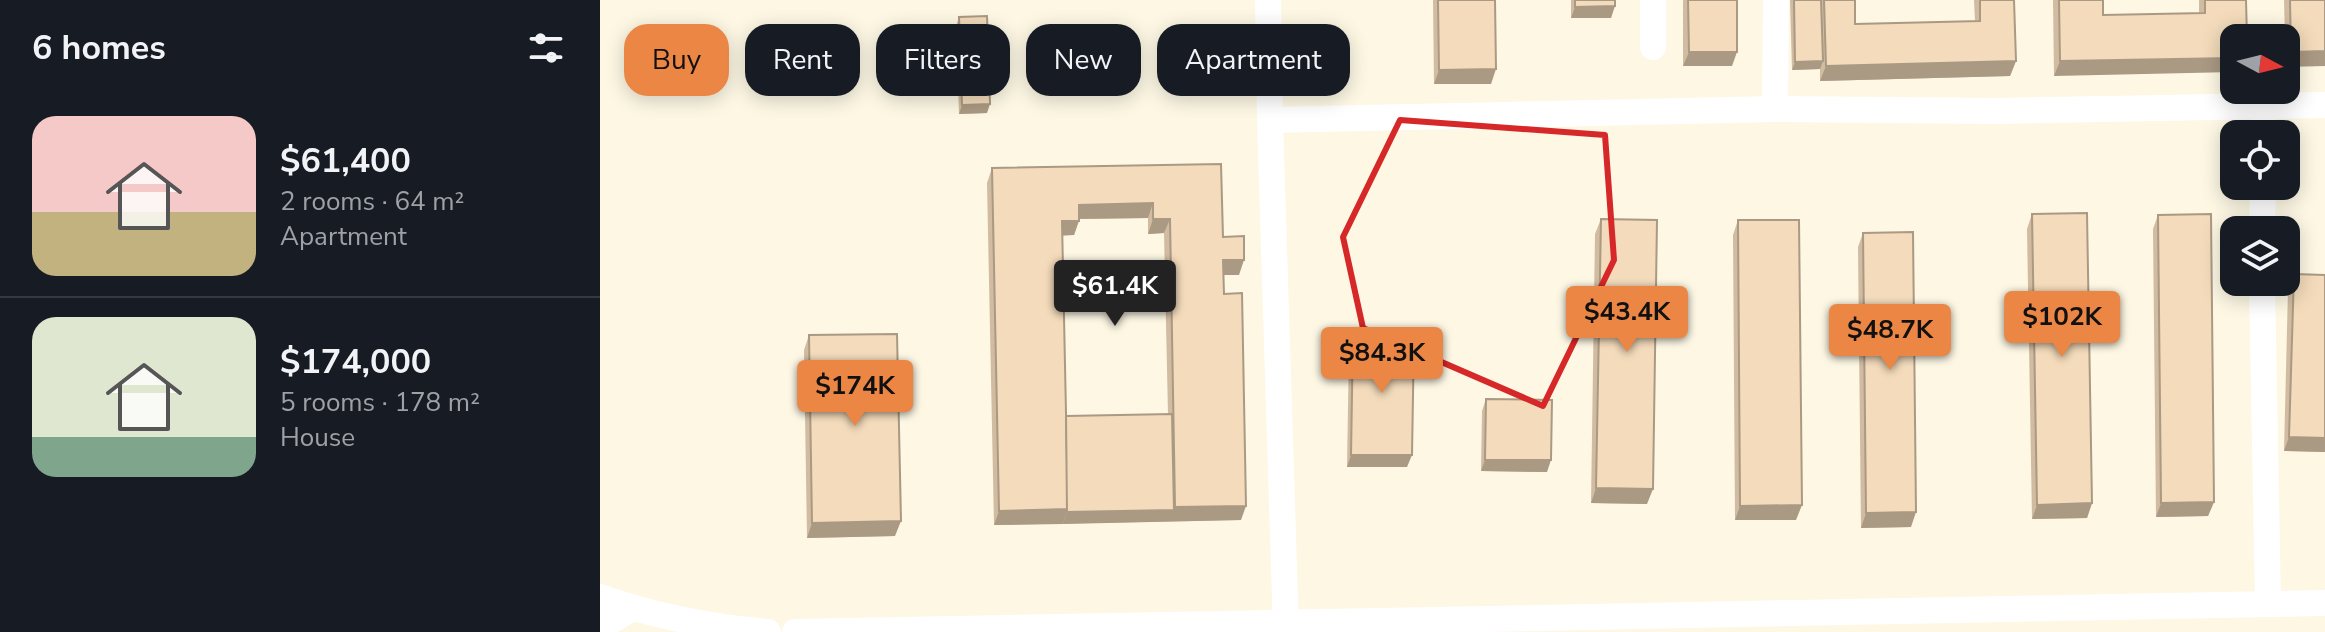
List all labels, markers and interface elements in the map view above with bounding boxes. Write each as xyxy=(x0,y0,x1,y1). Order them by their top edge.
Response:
chip: Buy xyxy=(624,24,729,96)
chip: Rent xyxy=(745,24,860,96)
chip: Filters xyxy=(876,24,1010,96)
chip: New xyxy=(1026,24,1141,96)
chip: Apartment xyxy=(1157,24,1350,96)
north arrow xyxy=(2220,24,2300,104)
map controls xyxy=(2220,24,2300,296)
text: 6 homes xyxy=(32,25,166,71)
icon: filters xyxy=(524,26,568,70)
button: locate xyxy=(2220,120,2300,200)
text: $61,400 xyxy=(280,138,411,184)
icon: home xyxy=(96,148,192,244)
text: 2 rooms · 64 m² xyxy=(280,184,464,219)
button: layers xyxy=(2220,216,2300,296)
text: Apartment xyxy=(280,219,407,254)
pin: $61.4K xyxy=(1050,260,1180,328)
text: $61.4K xyxy=(1072,268,1158,303)
pin: $43.4K xyxy=(1562,286,1692,354)
pin: $102K xyxy=(2006,291,2118,359)
text: $43.4K xyxy=(1584,294,1670,329)
text: $102K xyxy=(2022,299,2102,334)
pin: $48.7K xyxy=(1825,304,1955,372)
text: $48.7K xyxy=(1847,312,1933,347)
pin: $84.3K xyxy=(1317,327,1447,395)
text: $84.3K xyxy=(1339,335,1425,370)
text: $174,000 xyxy=(280,339,431,385)
icon: home xyxy=(96,349,192,445)
pin: $174K xyxy=(799,360,911,428)
text: $174K xyxy=(815,368,895,403)
text: 5 rooms · 178 m² xyxy=(280,385,480,420)
text: House xyxy=(280,420,355,455)

